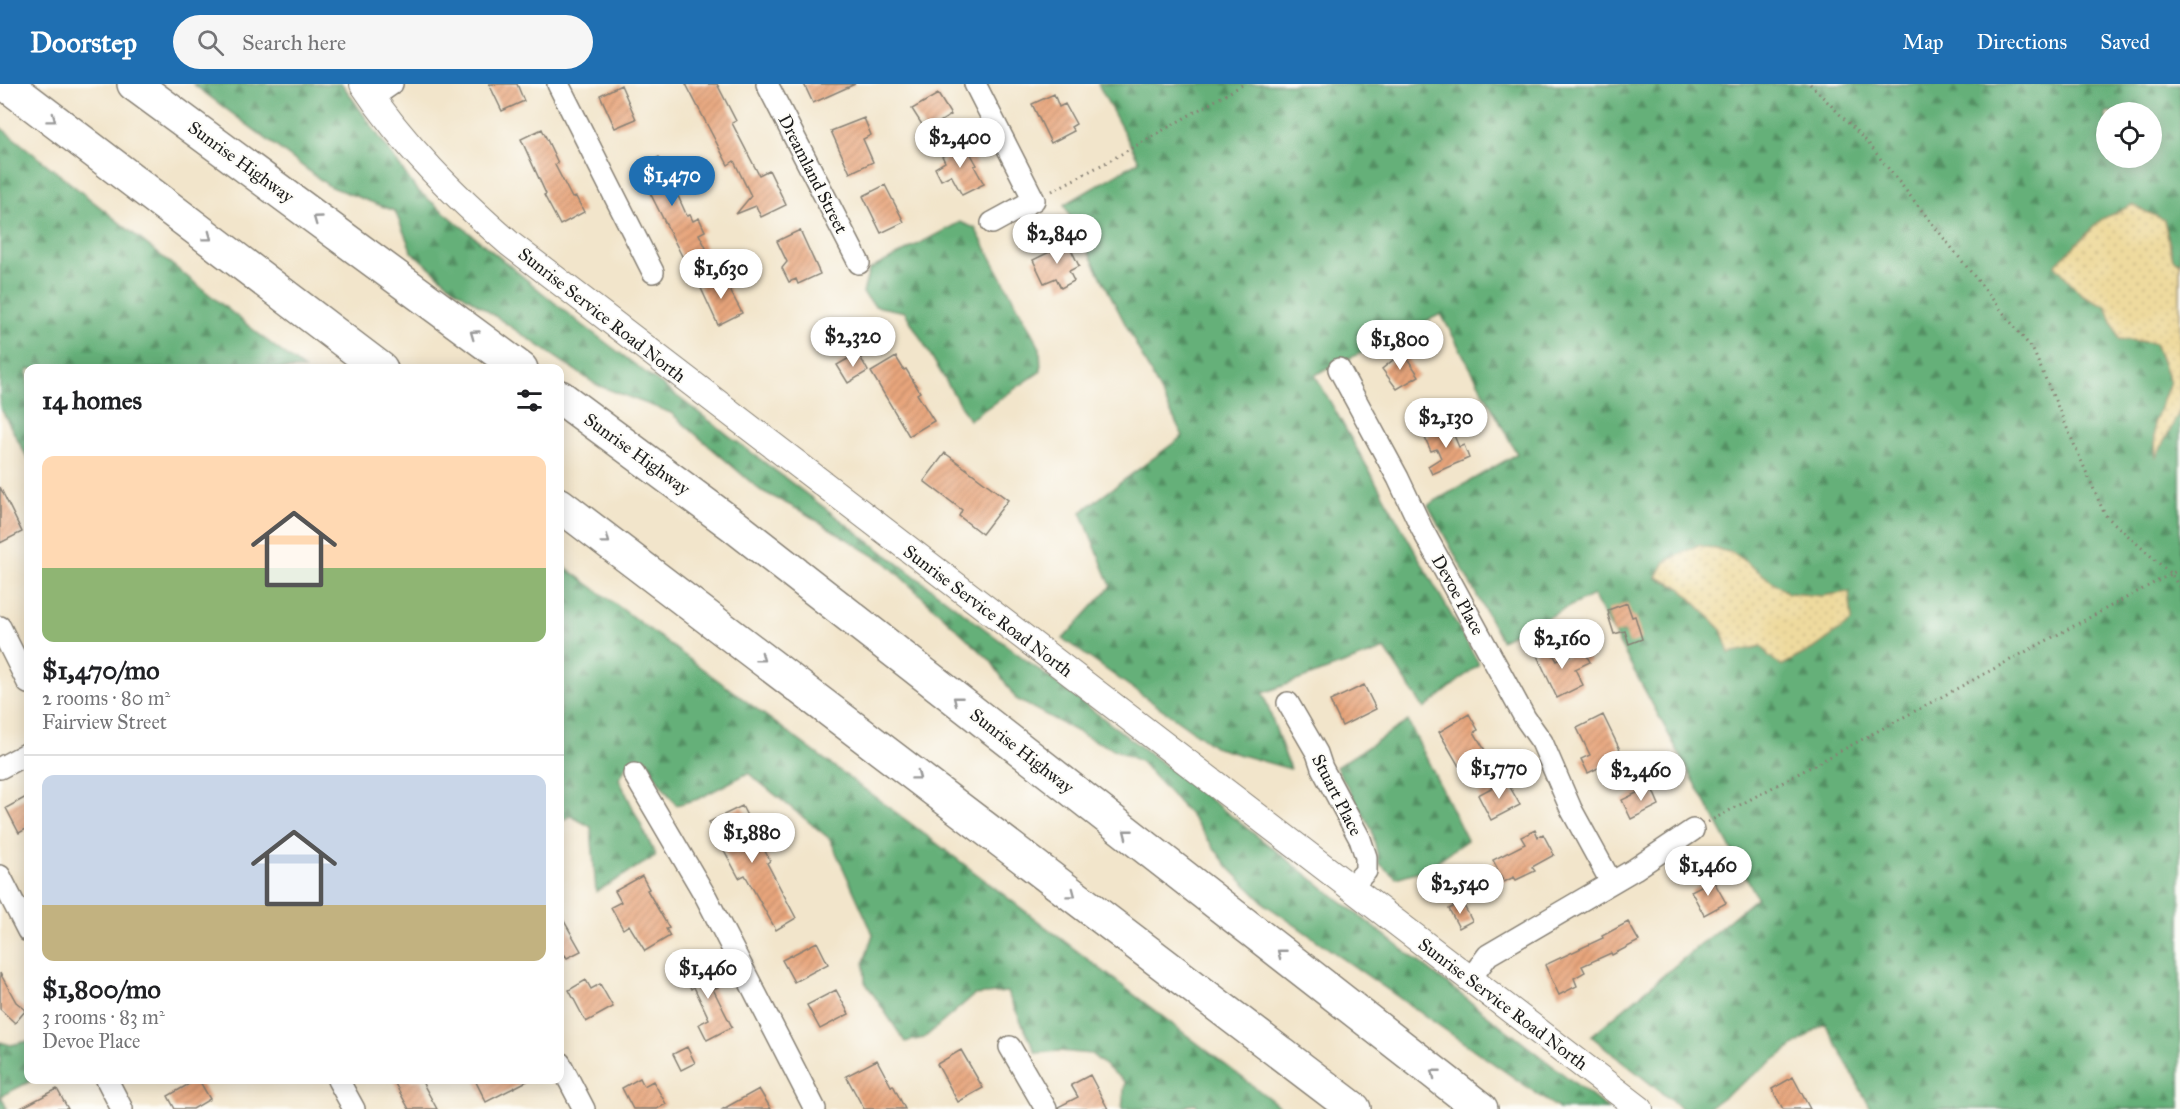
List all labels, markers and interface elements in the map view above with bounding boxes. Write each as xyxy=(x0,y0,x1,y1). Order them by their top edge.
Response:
search box xyxy=(173,15,593,69)
text: Doorstep xyxy=(30,25,137,60)
icon: search xyxy=(194,26,227,59)
text: Search here xyxy=(242,29,346,56)
text: Map xyxy=(1903,29,1944,55)
text: Directions xyxy=(1977,29,2067,55)
text: Saved xyxy=(2100,29,2150,55)
map controls xyxy=(2096,102,2162,168)
button: locate xyxy=(2096,102,2162,168)
street label: Dreamland Street xyxy=(773,111,853,238)
one-way arrow xyxy=(46,112,57,123)
street label: Sunrise Highway xyxy=(183,116,299,209)
pin: $2,400 xyxy=(911,118,1009,169)
text: $2,400 xyxy=(929,125,991,149)
pin: $1,470 xyxy=(623,156,721,207)
text: $1,470 xyxy=(643,163,701,187)
pin: $2,840 xyxy=(1008,214,1106,265)
one-way arrow xyxy=(312,215,323,226)
text: $2,840 xyxy=(1027,221,1087,245)
one-way arrow xyxy=(201,230,212,241)
street label: Sunrise Service Road North xyxy=(514,243,690,387)
pin: $1,630 xyxy=(672,249,770,300)
text: $1,630 xyxy=(694,256,748,280)
pin: $2,320 xyxy=(804,317,902,368)
pin: $1,800 xyxy=(1351,320,1449,371)
text: $2,320 xyxy=(825,324,881,348)
text: $1,800 xyxy=(1371,327,1429,351)
one-way arrow xyxy=(469,331,480,342)
text: 14 homes xyxy=(42,384,142,416)
icon: filters xyxy=(513,384,546,417)
pin: $2,130 xyxy=(1397,398,1495,449)
text: $2,130 xyxy=(1419,405,1474,429)
street label: Sunrise Highway xyxy=(579,408,695,501)
icon: home xyxy=(240,495,348,603)
one-way arrow xyxy=(599,533,610,544)
street label: Sunrise Service Road North xyxy=(899,540,1077,682)
street label: Devoe Place xyxy=(1427,551,1489,639)
pin: $2,160 xyxy=(1513,619,1611,670)
text: $2,160 xyxy=(1533,626,1591,650)
one-way arrow xyxy=(755,651,766,662)
text: $1,470/mo xyxy=(42,654,160,686)
text: 2 rooms · 80 m² xyxy=(42,686,170,710)
one-way arrow xyxy=(953,697,964,708)
street label: Sunrise Highway xyxy=(965,704,1079,799)
text: Fairview Street xyxy=(42,710,167,734)
pin: $1,770 xyxy=(1450,749,1548,800)
street label: Stuart Place xyxy=(1307,750,1367,840)
pin: $2,460 xyxy=(1592,751,1690,802)
text: $1,770 xyxy=(1471,756,1527,780)
text: $2,460 xyxy=(1611,758,1671,782)
one-way arrow xyxy=(910,769,921,780)
pin: $1,880 xyxy=(703,813,801,864)
icon: home xyxy=(240,814,348,922)
text: $1,880 xyxy=(723,820,781,844)
one-way arrow xyxy=(1123,830,1134,841)
pin: $1,460 xyxy=(1659,846,1757,897)
text: $1,460 xyxy=(1679,853,1737,877)
pin: $2,540 xyxy=(1411,864,1509,915)
text: $2,540 xyxy=(1431,871,1489,895)
one-way arrow xyxy=(1065,887,1076,898)
street label: Sunrise Service Road North xyxy=(1414,933,1592,1075)
pin: $1,460 xyxy=(659,949,757,1000)
one-way arrow xyxy=(1277,949,1288,960)
text: $1,460 xyxy=(679,956,737,980)
text: $1,800/mo xyxy=(42,973,161,1005)
text: 3 rooms · 83 m² xyxy=(42,1005,165,1029)
text: Devoe Place xyxy=(42,1029,140,1053)
one-way arrow xyxy=(1431,1069,1442,1080)

